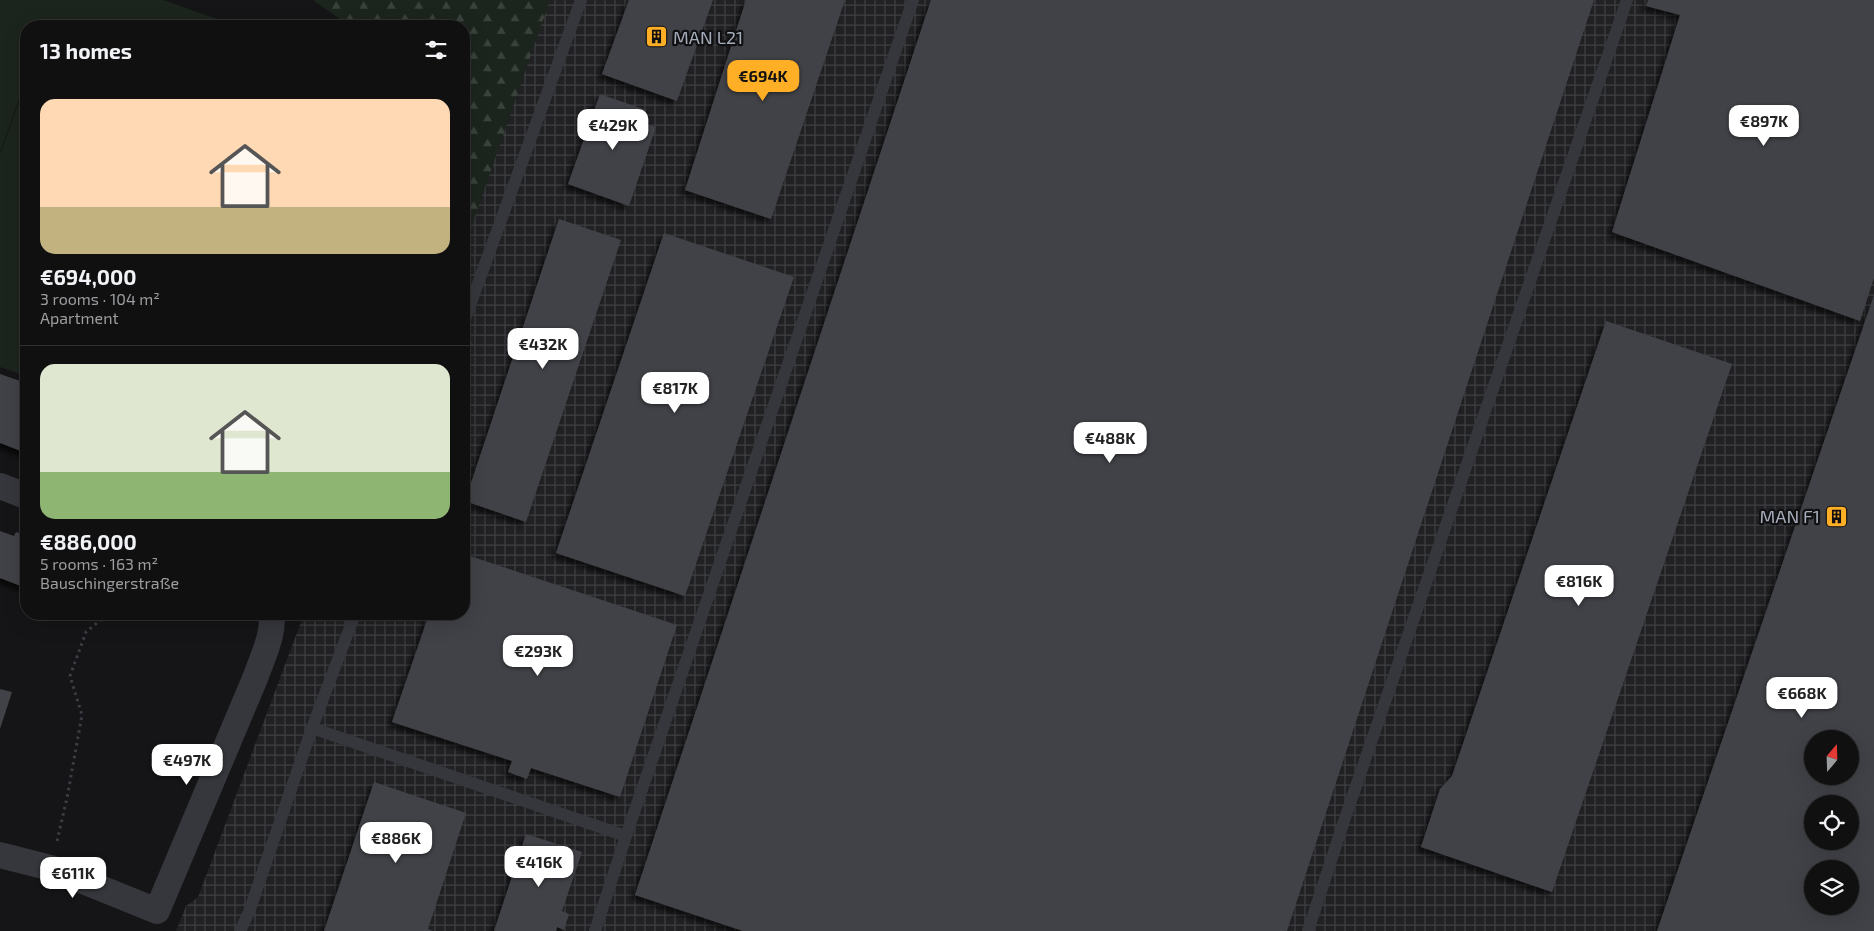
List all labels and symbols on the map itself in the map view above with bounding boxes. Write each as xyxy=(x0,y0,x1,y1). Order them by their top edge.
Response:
building icon: MAN L21 xyxy=(645,25,669,49)
place label: MAN L21 xyxy=(673,26,743,48)
pin: €694K xyxy=(728,59,798,102)
pin: €897K xyxy=(1729,104,1799,147)
pin: €429K xyxy=(578,108,648,151)
pin: €432K xyxy=(508,328,578,370)
pin: €817K xyxy=(640,372,710,414)
pin: €488K xyxy=(1075,422,1145,464)
building icon: MAN F1 xyxy=(1824,504,1848,528)
place label: MAN F1 xyxy=(1759,505,1820,527)
pin: €816K xyxy=(1544,564,1614,607)
pin: €293K xyxy=(503,634,573,677)
pin: €668K xyxy=(1767,676,1837,719)
north arrow xyxy=(1804,730,1859,785)
pin: €497K xyxy=(152,744,222,786)
pin: €886K xyxy=(361,822,431,864)
pin: €416K xyxy=(504,846,574,888)
pin: €611K xyxy=(38,856,108,899)

